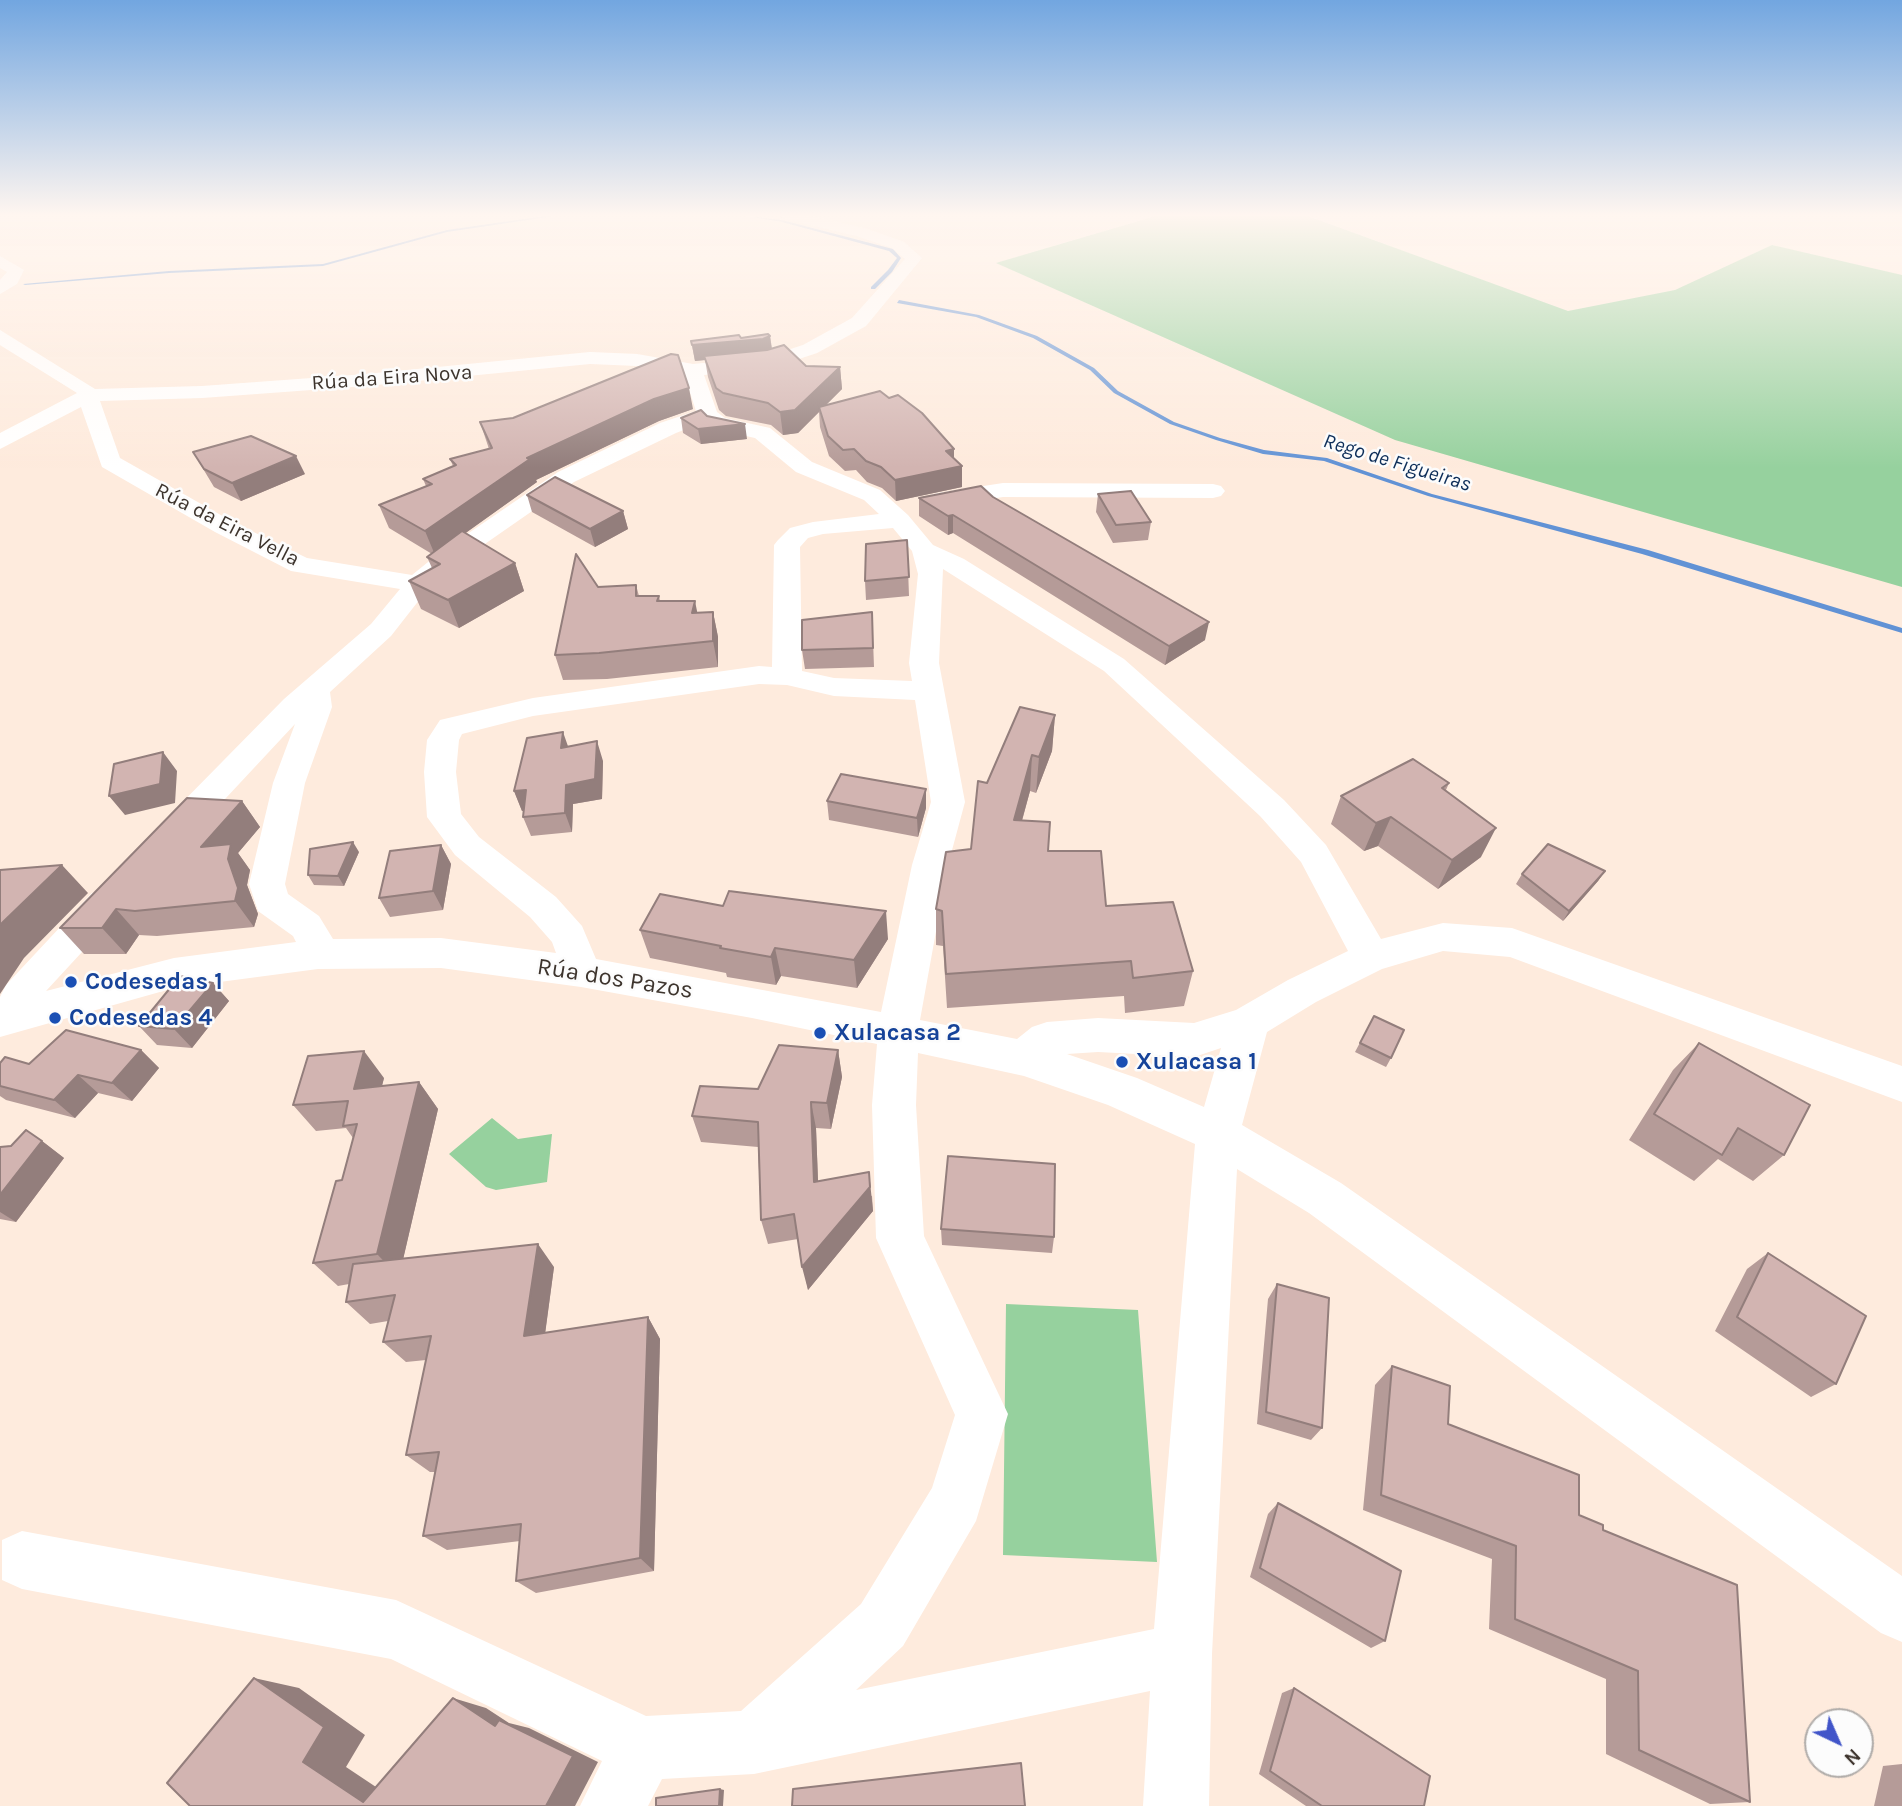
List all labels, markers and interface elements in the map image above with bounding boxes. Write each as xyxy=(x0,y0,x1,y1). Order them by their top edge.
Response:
street label: Rúa da Eira Nova xyxy=(311,360,473,396)
water label: Rego de Figueiras xyxy=(1320,429,1474,497)
street label: Rúa da Eira Vella xyxy=(151,478,303,572)
street label: Rúa dos Pazos xyxy=(535,952,695,1006)
place label: Codesedas 1 xyxy=(85,968,223,996)
marker: Codesedas 1 xyxy=(63,974,79,990)
place label: Codesedas 4 xyxy=(69,1004,212,1032)
marker: Codesedas 4 xyxy=(47,1010,63,1026)
place label: Xulacasa 2 xyxy=(834,1019,961,1047)
marker: Xulacasa 2 xyxy=(812,1025,828,1041)
place label: Xulacasa 1 xyxy=(1136,1048,1257,1076)
marker: Xulacasa 1 xyxy=(1114,1054,1130,1070)
north arrow xyxy=(1804,1708,1874,1778)
text: N xyxy=(1840,1744,1865,1769)

